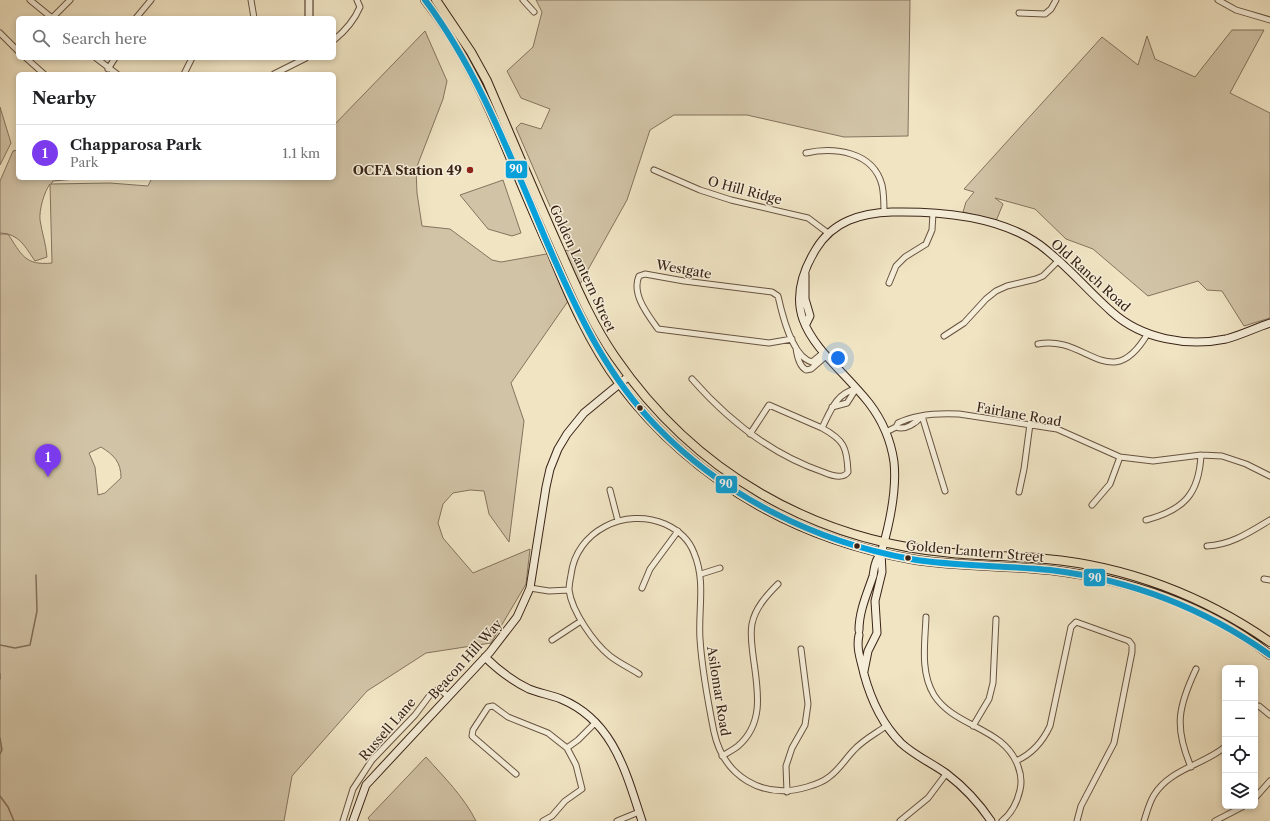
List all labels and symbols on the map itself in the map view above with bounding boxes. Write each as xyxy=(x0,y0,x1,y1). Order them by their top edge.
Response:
line badge: 90 xyxy=(505,160,528,179)
place label: OCFA Station 49 xyxy=(353,162,462,178)
text: 90 xyxy=(509,162,523,176)
marker: OCFA Station 49 xyxy=(465,165,475,175)
street label: O Hill Ridge xyxy=(706,172,784,208)
street label: Golden Lantern Street xyxy=(547,202,620,334)
street label: Old Ranch Road xyxy=(1048,235,1134,315)
street label: Westgate xyxy=(654,256,713,282)
your location xyxy=(828,348,848,368)
street label: Fairlane Road xyxy=(975,399,1063,429)
unlabelled marker xyxy=(635,403,645,413)
pin: 1 xyxy=(35,444,61,477)
line badge: 90 xyxy=(715,475,738,494)
text: 90 xyxy=(719,477,733,491)
street label: Golden Lantern Street xyxy=(905,537,1045,565)
unlabelled marker xyxy=(852,541,862,551)
unlabelled marker xyxy=(903,553,913,563)
line badge: 90 xyxy=(1083,568,1106,587)
text: 90 xyxy=(1088,571,1102,585)
street label: Beacon Hill Way xyxy=(425,615,506,702)
street label: Asilomar Road xyxy=(704,644,734,737)
street label: Russell Lane xyxy=(355,694,419,764)

